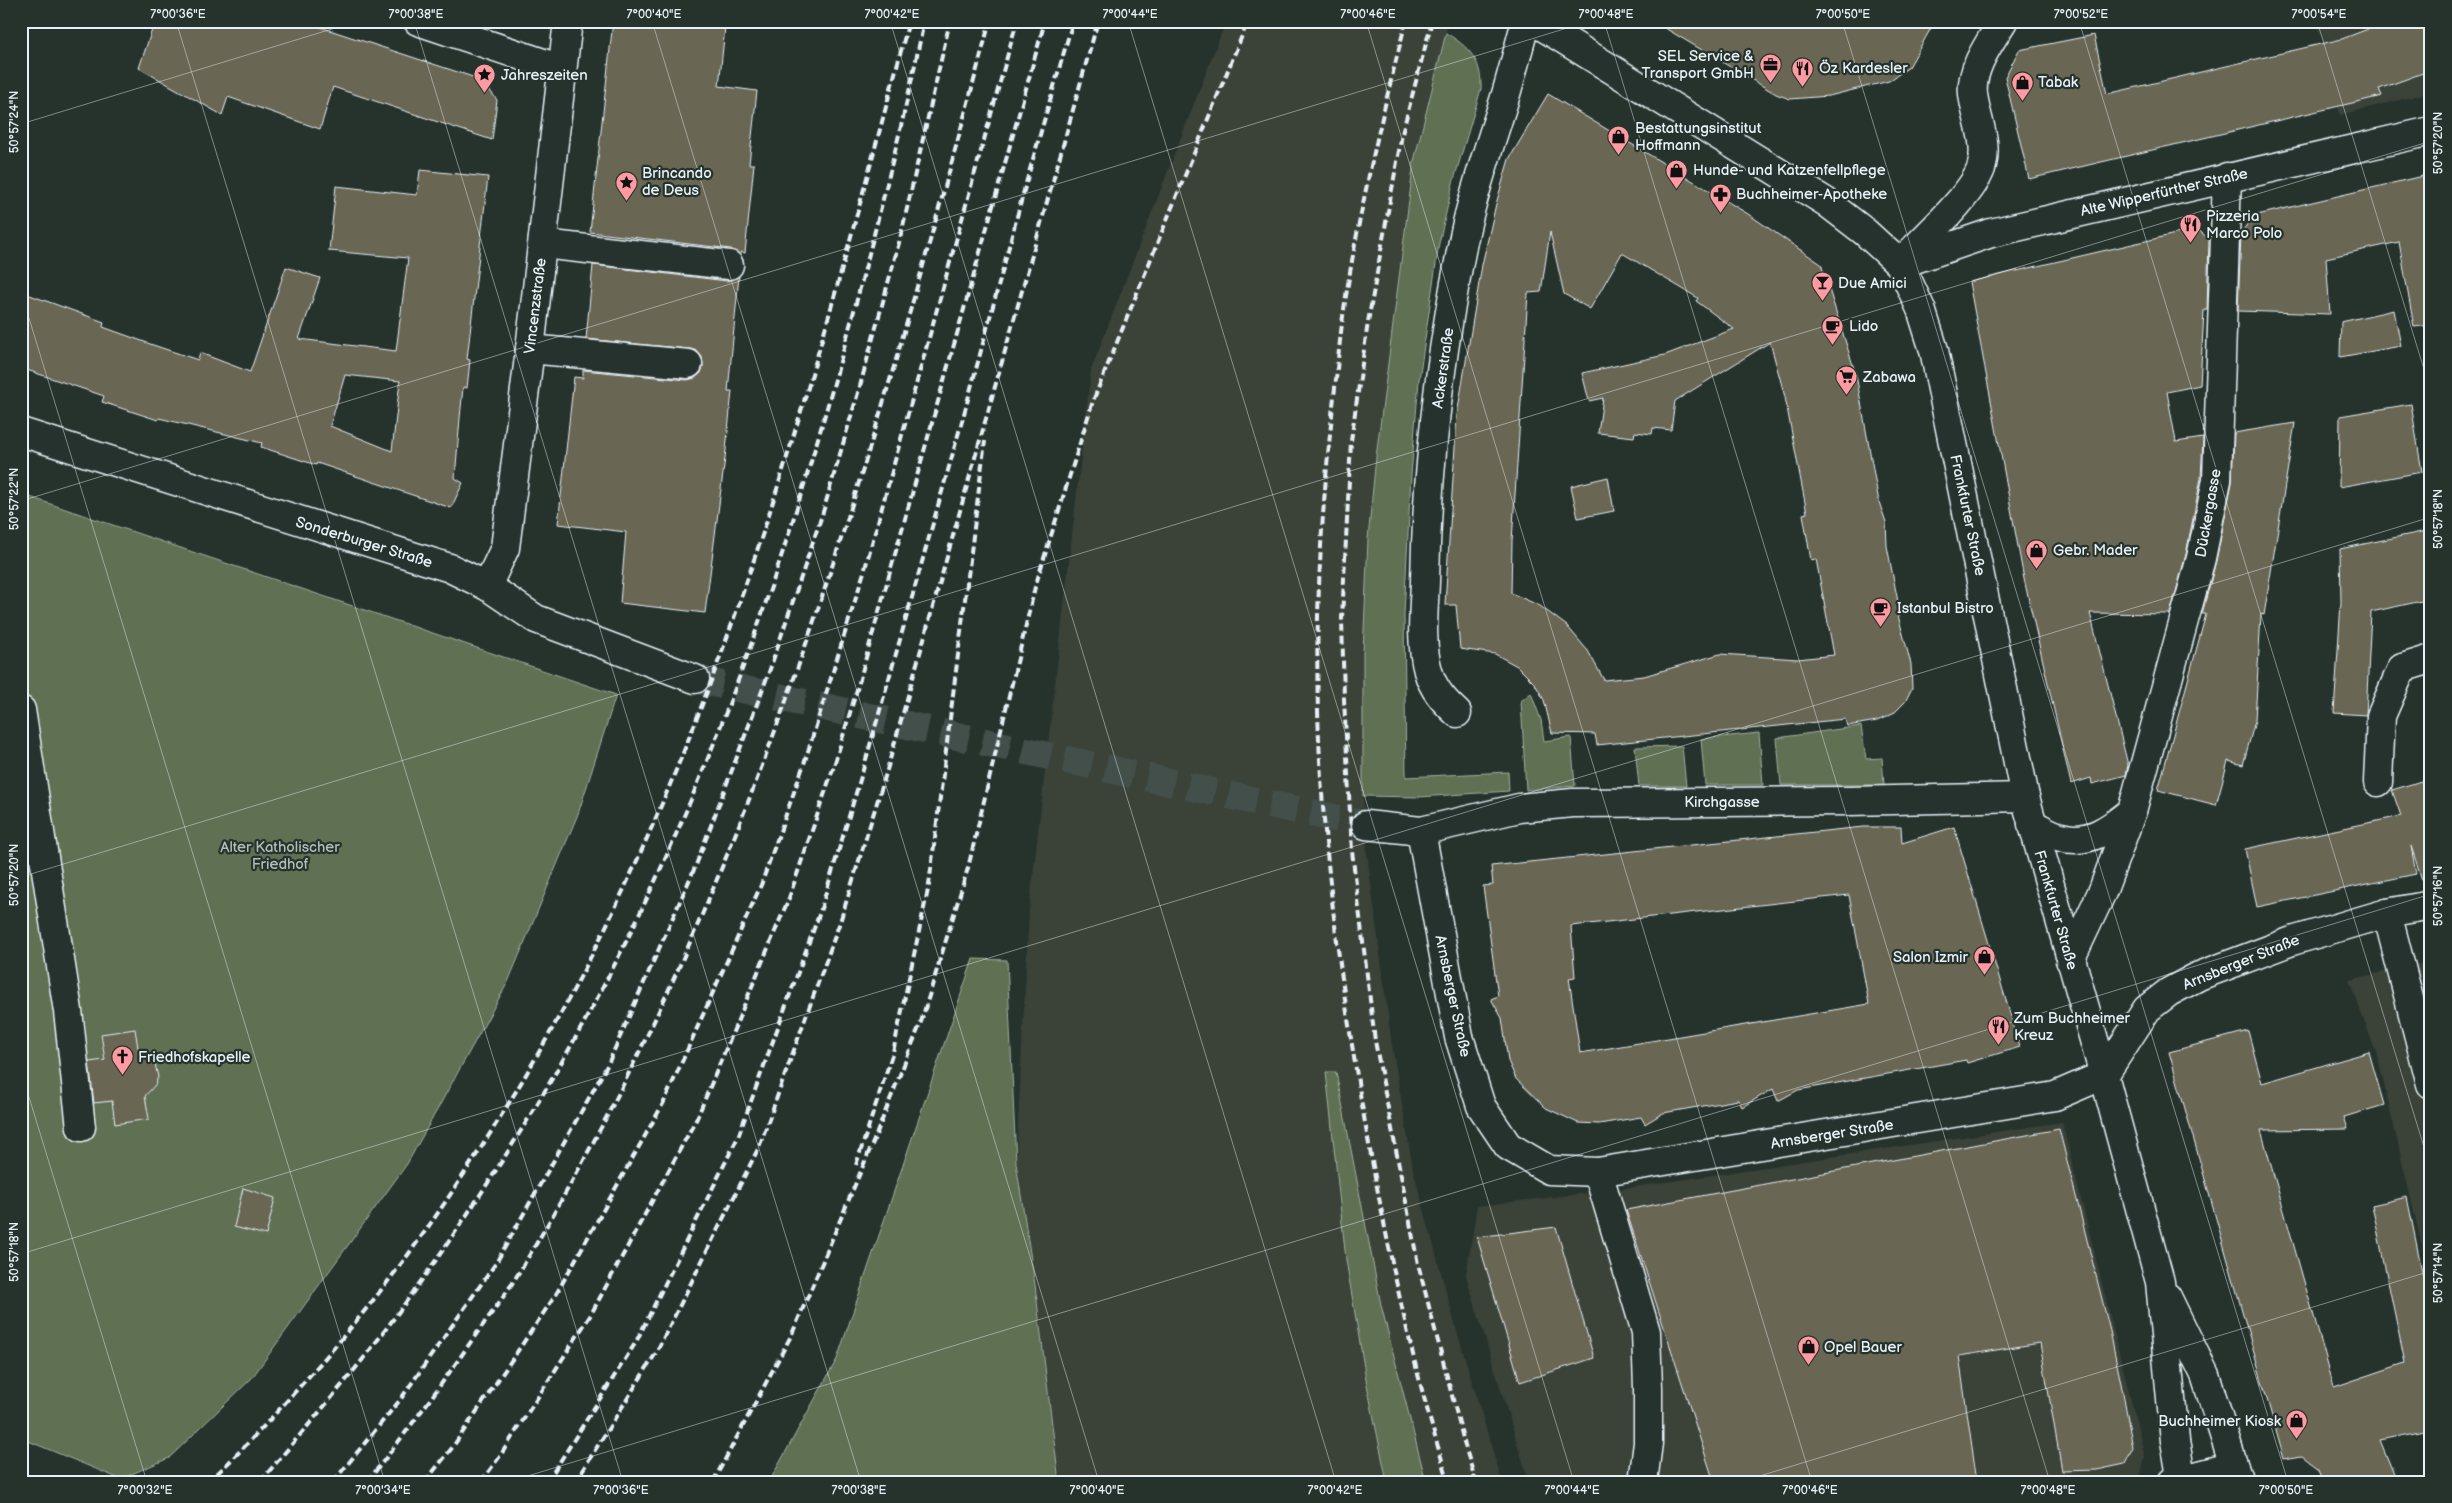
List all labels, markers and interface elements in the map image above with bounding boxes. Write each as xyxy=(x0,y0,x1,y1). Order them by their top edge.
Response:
text: 7°00'36"E xyxy=(150,7,206,22)
text: 7°00'38"E xyxy=(389,7,444,22)
text: 7°00'40"E xyxy=(627,7,682,22)
text: 7°00'42"E xyxy=(864,7,920,22)
text: 7°00'44"E xyxy=(1102,7,1158,22)
text: 7°00'46"E xyxy=(1340,7,1396,22)
text: 7°00'48"E xyxy=(1579,7,1634,22)
text: 7°00'50"E xyxy=(1816,7,1870,22)
text: 7°00'52"E xyxy=(2054,7,2108,22)
text: 7°00'54"E xyxy=(2292,7,2346,22)
place label: SEL Service & Transport GmbH xyxy=(1642,47,1754,83)
office icon: SEL Service & Transport GmbH xyxy=(1758,53,1782,84)
restaurant icon: Öz Kardesler xyxy=(1791,56,1815,87)
place label: Öz Kardesler xyxy=(1819,59,1908,78)
place icon: Jahreszeiten xyxy=(473,63,497,94)
place label: Jahreszeiten xyxy=(501,66,588,85)
shop icon: Tabak xyxy=(2010,70,2034,101)
place label: Tabak xyxy=(2038,73,2079,92)
text: 50°57'24"N xyxy=(7,91,22,153)
text: 50°57'20"N xyxy=(2431,112,2446,174)
place label: Bestattungsinstitut Hoffmann xyxy=(1635,119,1762,155)
shop icon: Bestattungsinstitut Hoffmann xyxy=(1607,125,1631,156)
shop icon: Hunde- und Katzenfellpflege xyxy=(1665,158,1689,189)
place label: Hunde- und Katzenfellpflege xyxy=(1693,161,1886,180)
place label: Brincando de Deus xyxy=(642,164,712,200)
street label: Alte Wipperfürther Straße xyxy=(2079,164,2250,221)
place icon: Brincando de Deus xyxy=(614,170,638,201)
pharmacy icon: Buchheimer-Apotheke xyxy=(1708,182,1732,213)
place label: Buchheimer-Apotheke xyxy=(1736,185,1887,204)
place label: Pizzeria Marco Polo xyxy=(2206,207,2282,243)
restaurant icon: Pizzeria Marco Polo xyxy=(2178,213,2202,244)
street label: Vincenzstraße xyxy=(520,257,551,355)
bar icon: Due Amici xyxy=(1810,271,1834,302)
place label: Due Amici xyxy=(1838,274,1907,293)
cafe icon: Lido xyxy=(1821,314,1845,345)
place label: Lido xyxy=(1849,317,1878,336)
street label: Ackerstraße xyxy=(1428,326,1459,410)
supermarket icon: Zabawa xyxy=(1835,365,1859,396)
place label: Zabawa xyxy=(1862,368,1916,387)
street label: Frankfurter Straße xyxy=(1945,453,1990,578)
street label: Dückergasse xyxy=(2191,467,2226,559)
text: 50°57'22"N xyxy=(7,468,22,530)
text: 50°57'18"N xyxy=(2431,489,2446,549)
street label: Sonderburger Straße xyxy=(293,513,435,572)
shop icon: Gebr. Mader xyxy=(2025,538,2049,569)
place label: Gebr. Mader xyxy=(2053,541,2138,560)
cafe icon: Istanbul Bistro xyxy=(1869,596,1893,627)
place label: Istanbul Bistro xyxy=(1897,599,1994,618)
street label: Kirchgasse xyxy=(1684,793,1760,812)
park label: Alter Katholischer Friedhof xyxy=(220,838,340,874)
text: 50°57'20"N xyxy=(7,844,22,906)
street label: Frankfurter Straße xyxy=(2029,848,2082,972)
text: 50°57'16"N xyxy=(2431,866,2446,926)
street label: Arnsberger Straße xyxy=(2180,930,2302,995)
street label: Arnsberger Straße xyxy=(1430,933,1475,1059)
shop icon: Salon Izmir xyxy=(1972,945,1996,976)
place label: Salon Izmir xyxy=(1893,948,1969,967)
place label: Zum Buchheimer Kreuz xyxy=(2013,1009,2131,1045)
restaurant icon: Zum Buchheimer Kreuz xyxy=(1986,1015,2010,1046)
church icon: Friedhofskapelle xyxy=(110,1045,134,1076)
place label: Friedhofskapelle xyxy=(138,1048,251,1067)
street label: Arnsberger Straße xyxy=(1769,1115,1895,1154)
text: 50°57'18"N xyxy=(7,1222,22,1282)
text: 50°57'14"N xyxy=(2431,1243,2446,1303)
shop icon: Opel Bauer xyxy=(1796,1335,1820,1366)
place label: Opel Bauer xyxy=(1824,1338,1902,1357)
shop icon: Buchheimer Kiosk xyxy=(2285,1409,2309,1440)
place label: Buchheimer Kiosk xyxy=(2158,1412,2282,1431)
text: 7°00'32"E xyxy=(117,1483,173,1498)
text: 7°00'34"E xyxy=(355,1483,411,1498)
text: 7°00'36"E xyxy=(593,1483,649,1498)
text: 7°00'38"E xyxy=(832,1483,887,1498)
text: 7°00'40"E xyxy=(1070,1483,1125,1498)
text: 7°00'42"E xyxy=(1307,1483,1363,1498)
text: 7°00'44"E xyxy=(1544,1483,1600,1498)
text: 7°00'46"E xyxy=(1782,1483,1838,1498)
text: 7°00'48"E xyxy=(2021,1483,2076,1498)
text: 7°00'50"E xyxy=(2259,1483,2313,1498)

